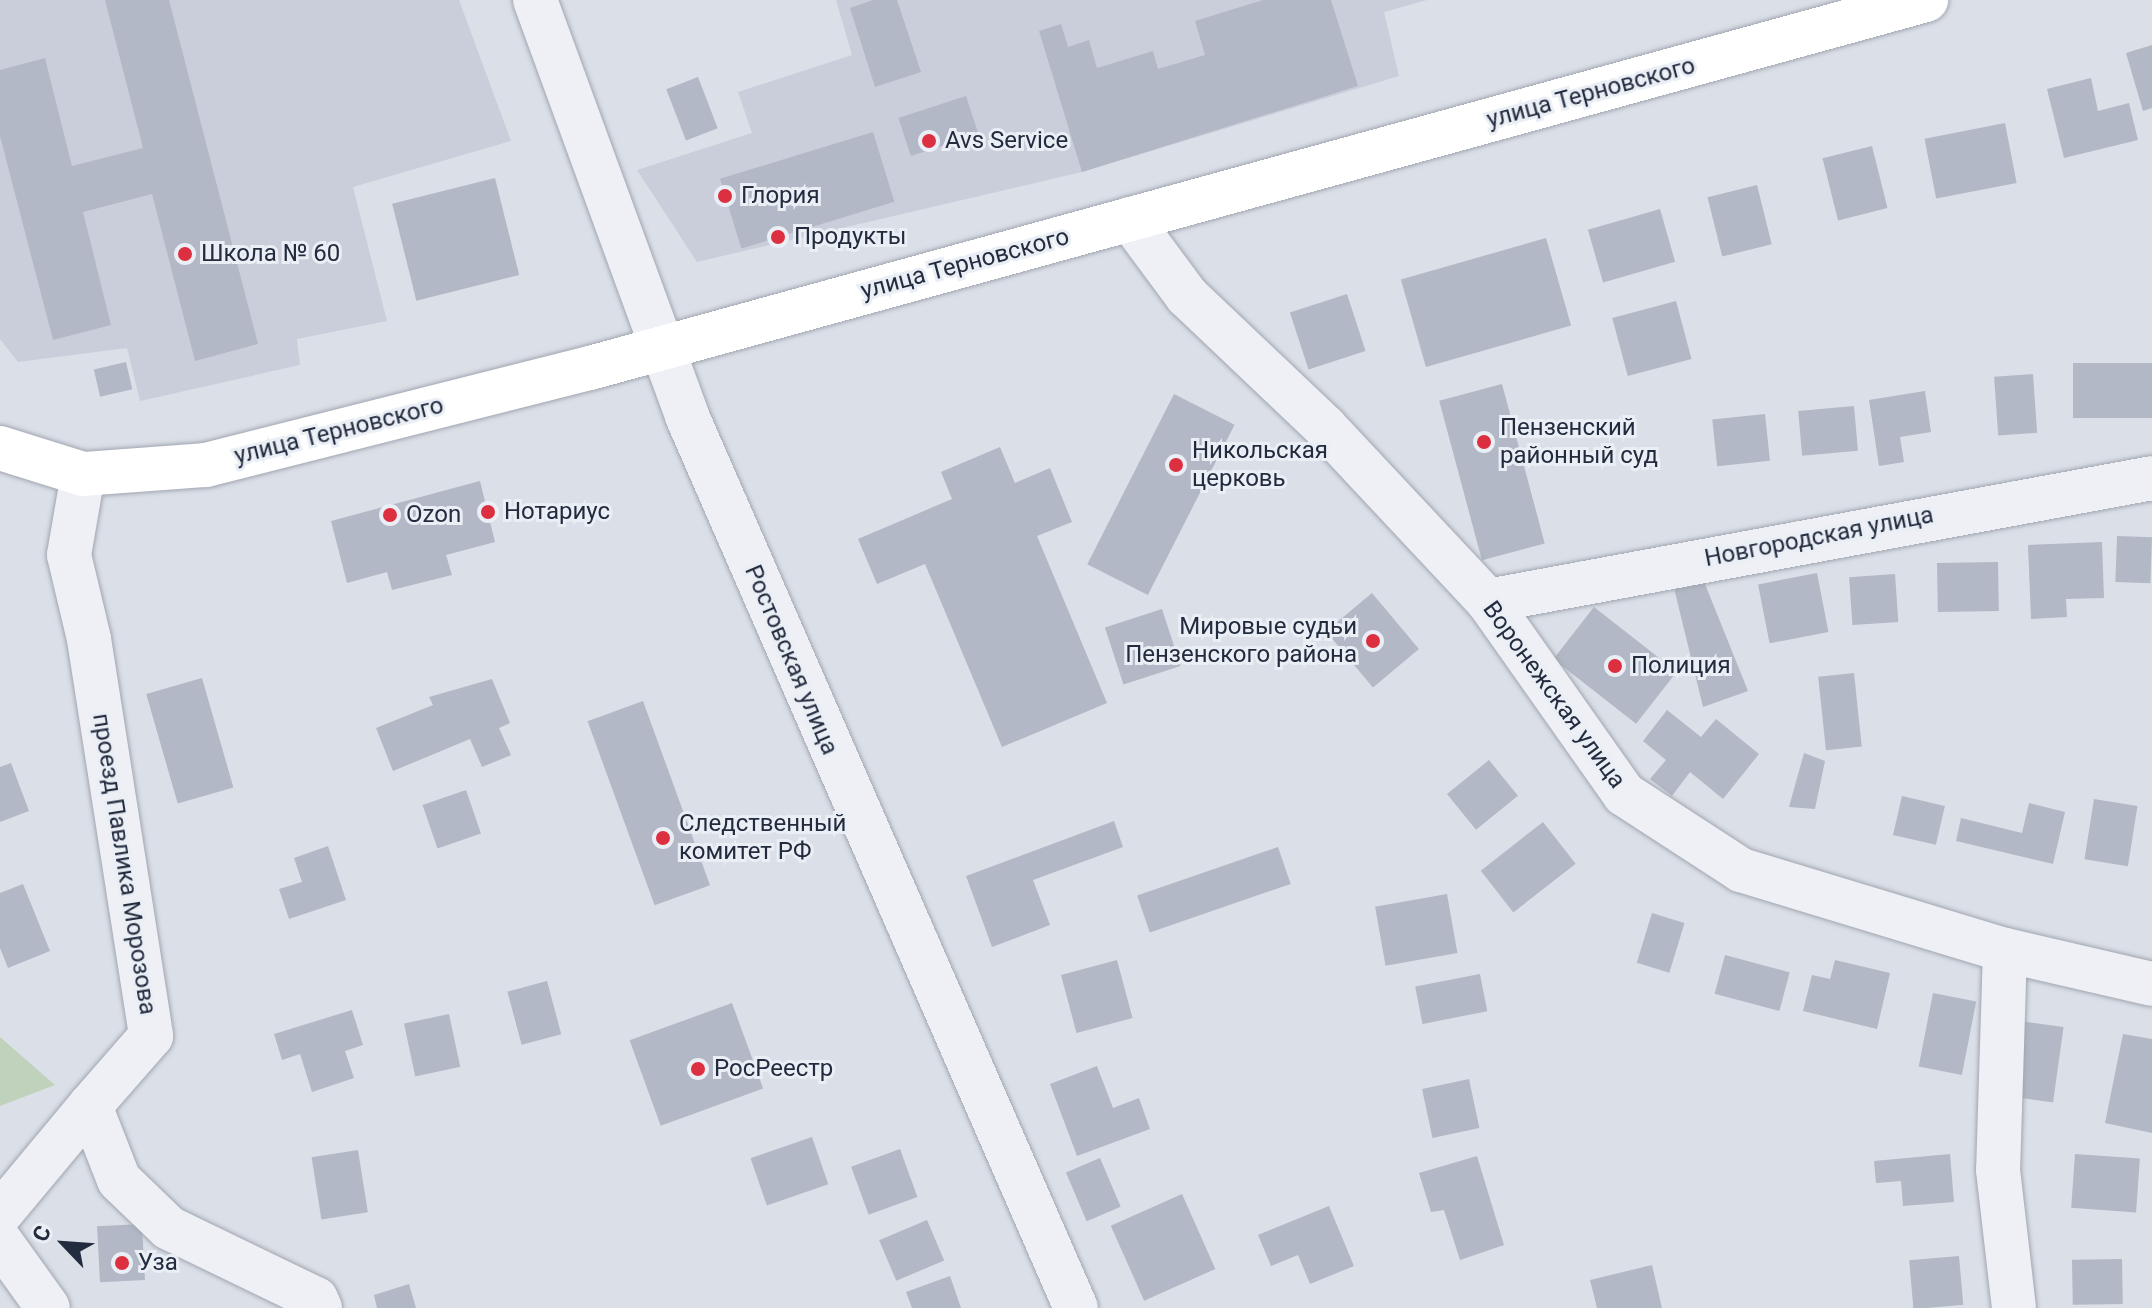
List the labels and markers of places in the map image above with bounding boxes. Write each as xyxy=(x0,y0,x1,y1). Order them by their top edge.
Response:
place label: Avs Service xyxy=(945,127,1068,155)
marker: Avs Service xyxy=(920,132,938,150)
place label: Глория xyxy=(741,182,820,210)
marker: Глория xyxy=(716,187,734,205)
place label: Продукты xyxy=(794,223,906,251)
marker: Продукты xyxy=(769,228,787,246)
place label: Школа № 60 xyxy=(201,240,340,268)
marker: Школа № 60 xyxy=(176,245,194,263)
place label: Пензенский районный суд xyxy=(1500,414,1658,470)
marker: Пензенский районный суд xyxy=(1475,433,1493,451)
place label: Никольская церковь xyxy=(1192,437,1328,493)
marker: Никольская церковь xyxy=(1167,456,1185,474)
place label: Нотариус xyxy=(504,498,610,526)
place label: Ozon xyxy=(406,501,461,529)
marker: Нотариус xyxy=(479,503,497,521)
marker: Ozon xyxy=(381,506,399,524)
place label: Мировые судьи Пензенского района xyxy=(1125,613,1357,669)
marker: Мировые судьи Пензенского района xyxy=(1364,632,1382,650)
place label: Полиция xyxy=(1631,652,1731,680)
marker: Полиция xyxy=(1606,657,1624,675)
place label: Следственный комитет РФ xyxy=(679,810,846,866)
marker: Следственный комитет РФ xyxy=(654,829,672,847)
place label: РосРеестр xyxy=(714,1055,833,1083)
marker: РосРеестр xyxy=(689,1060,707,1078)
place label: Уза xyxy=(138,1249,178,1277)
marker: Уза xyxy=(113,1254,131,1272)

